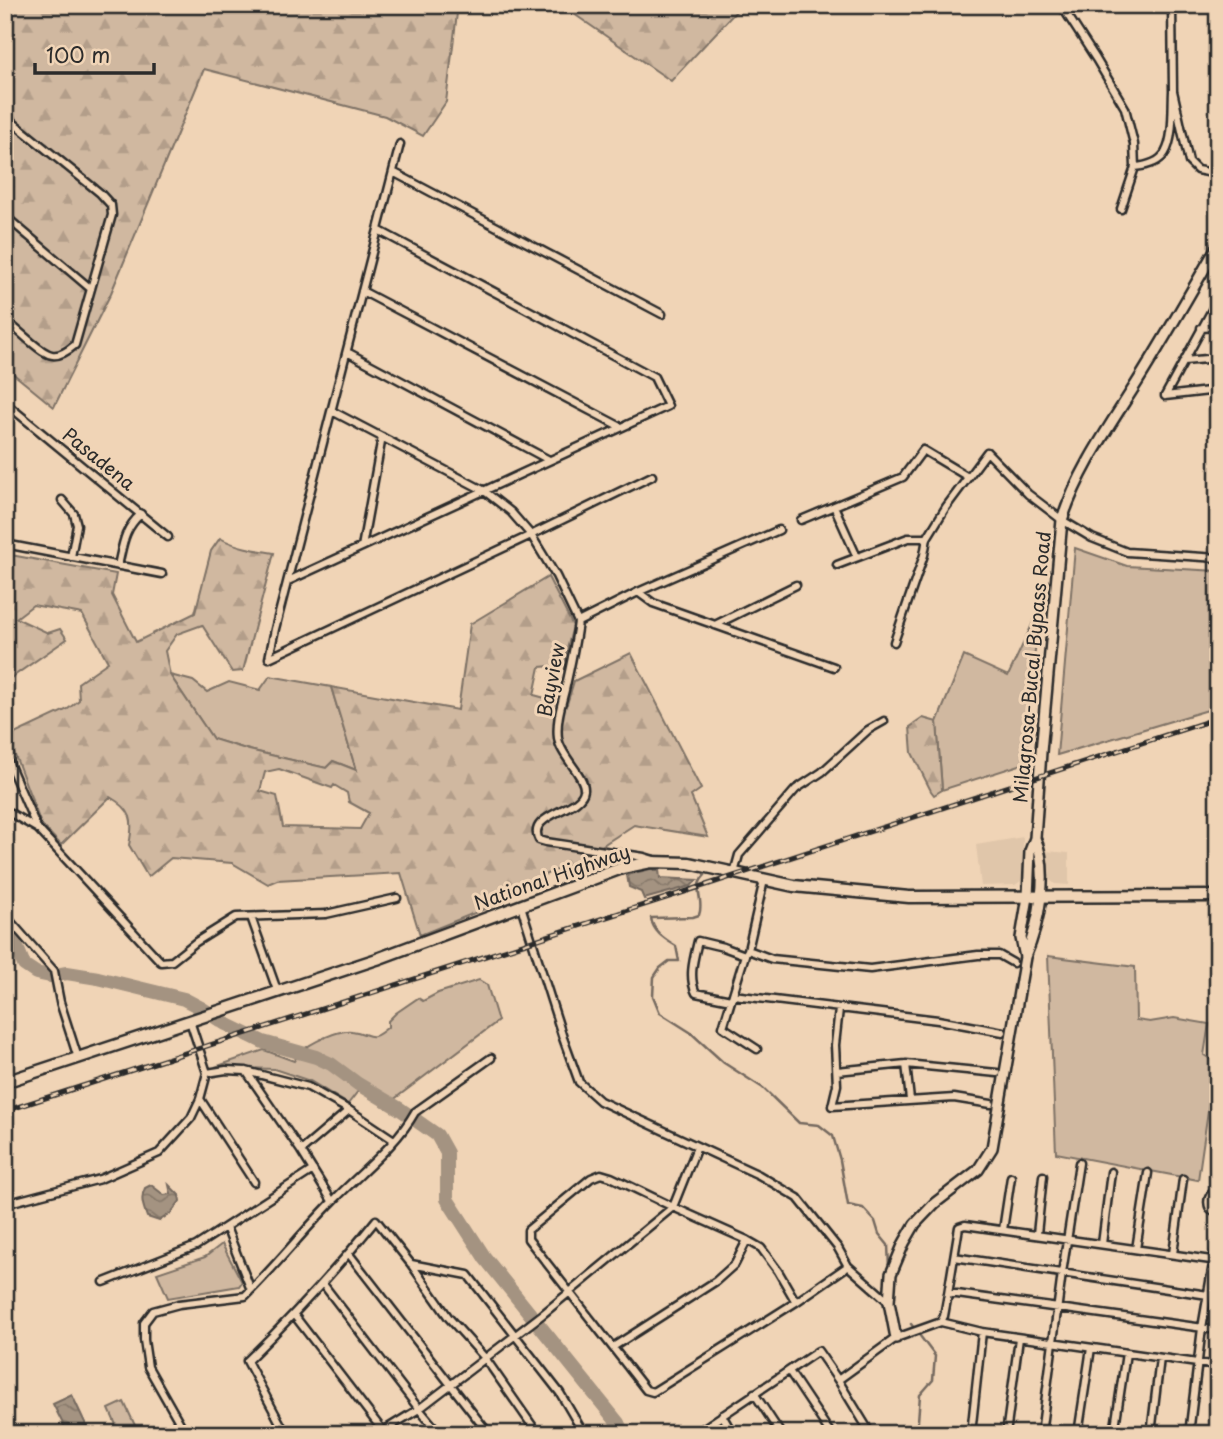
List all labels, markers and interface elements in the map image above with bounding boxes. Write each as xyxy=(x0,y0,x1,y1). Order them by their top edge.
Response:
scale bar xyxy=(35,32,154,76)
text: 100 m xyxy=(46,38,110,70)
street label: Pasadena xyxy=(57,420,142,496)
street label: Milagrosa-Bucal Bypass Road xyxy=(1005,530,1057,804)
street label: Bayview xyxy=(529,640,571,719)
street label: National Highway xyxy=(470,836,633,916)

